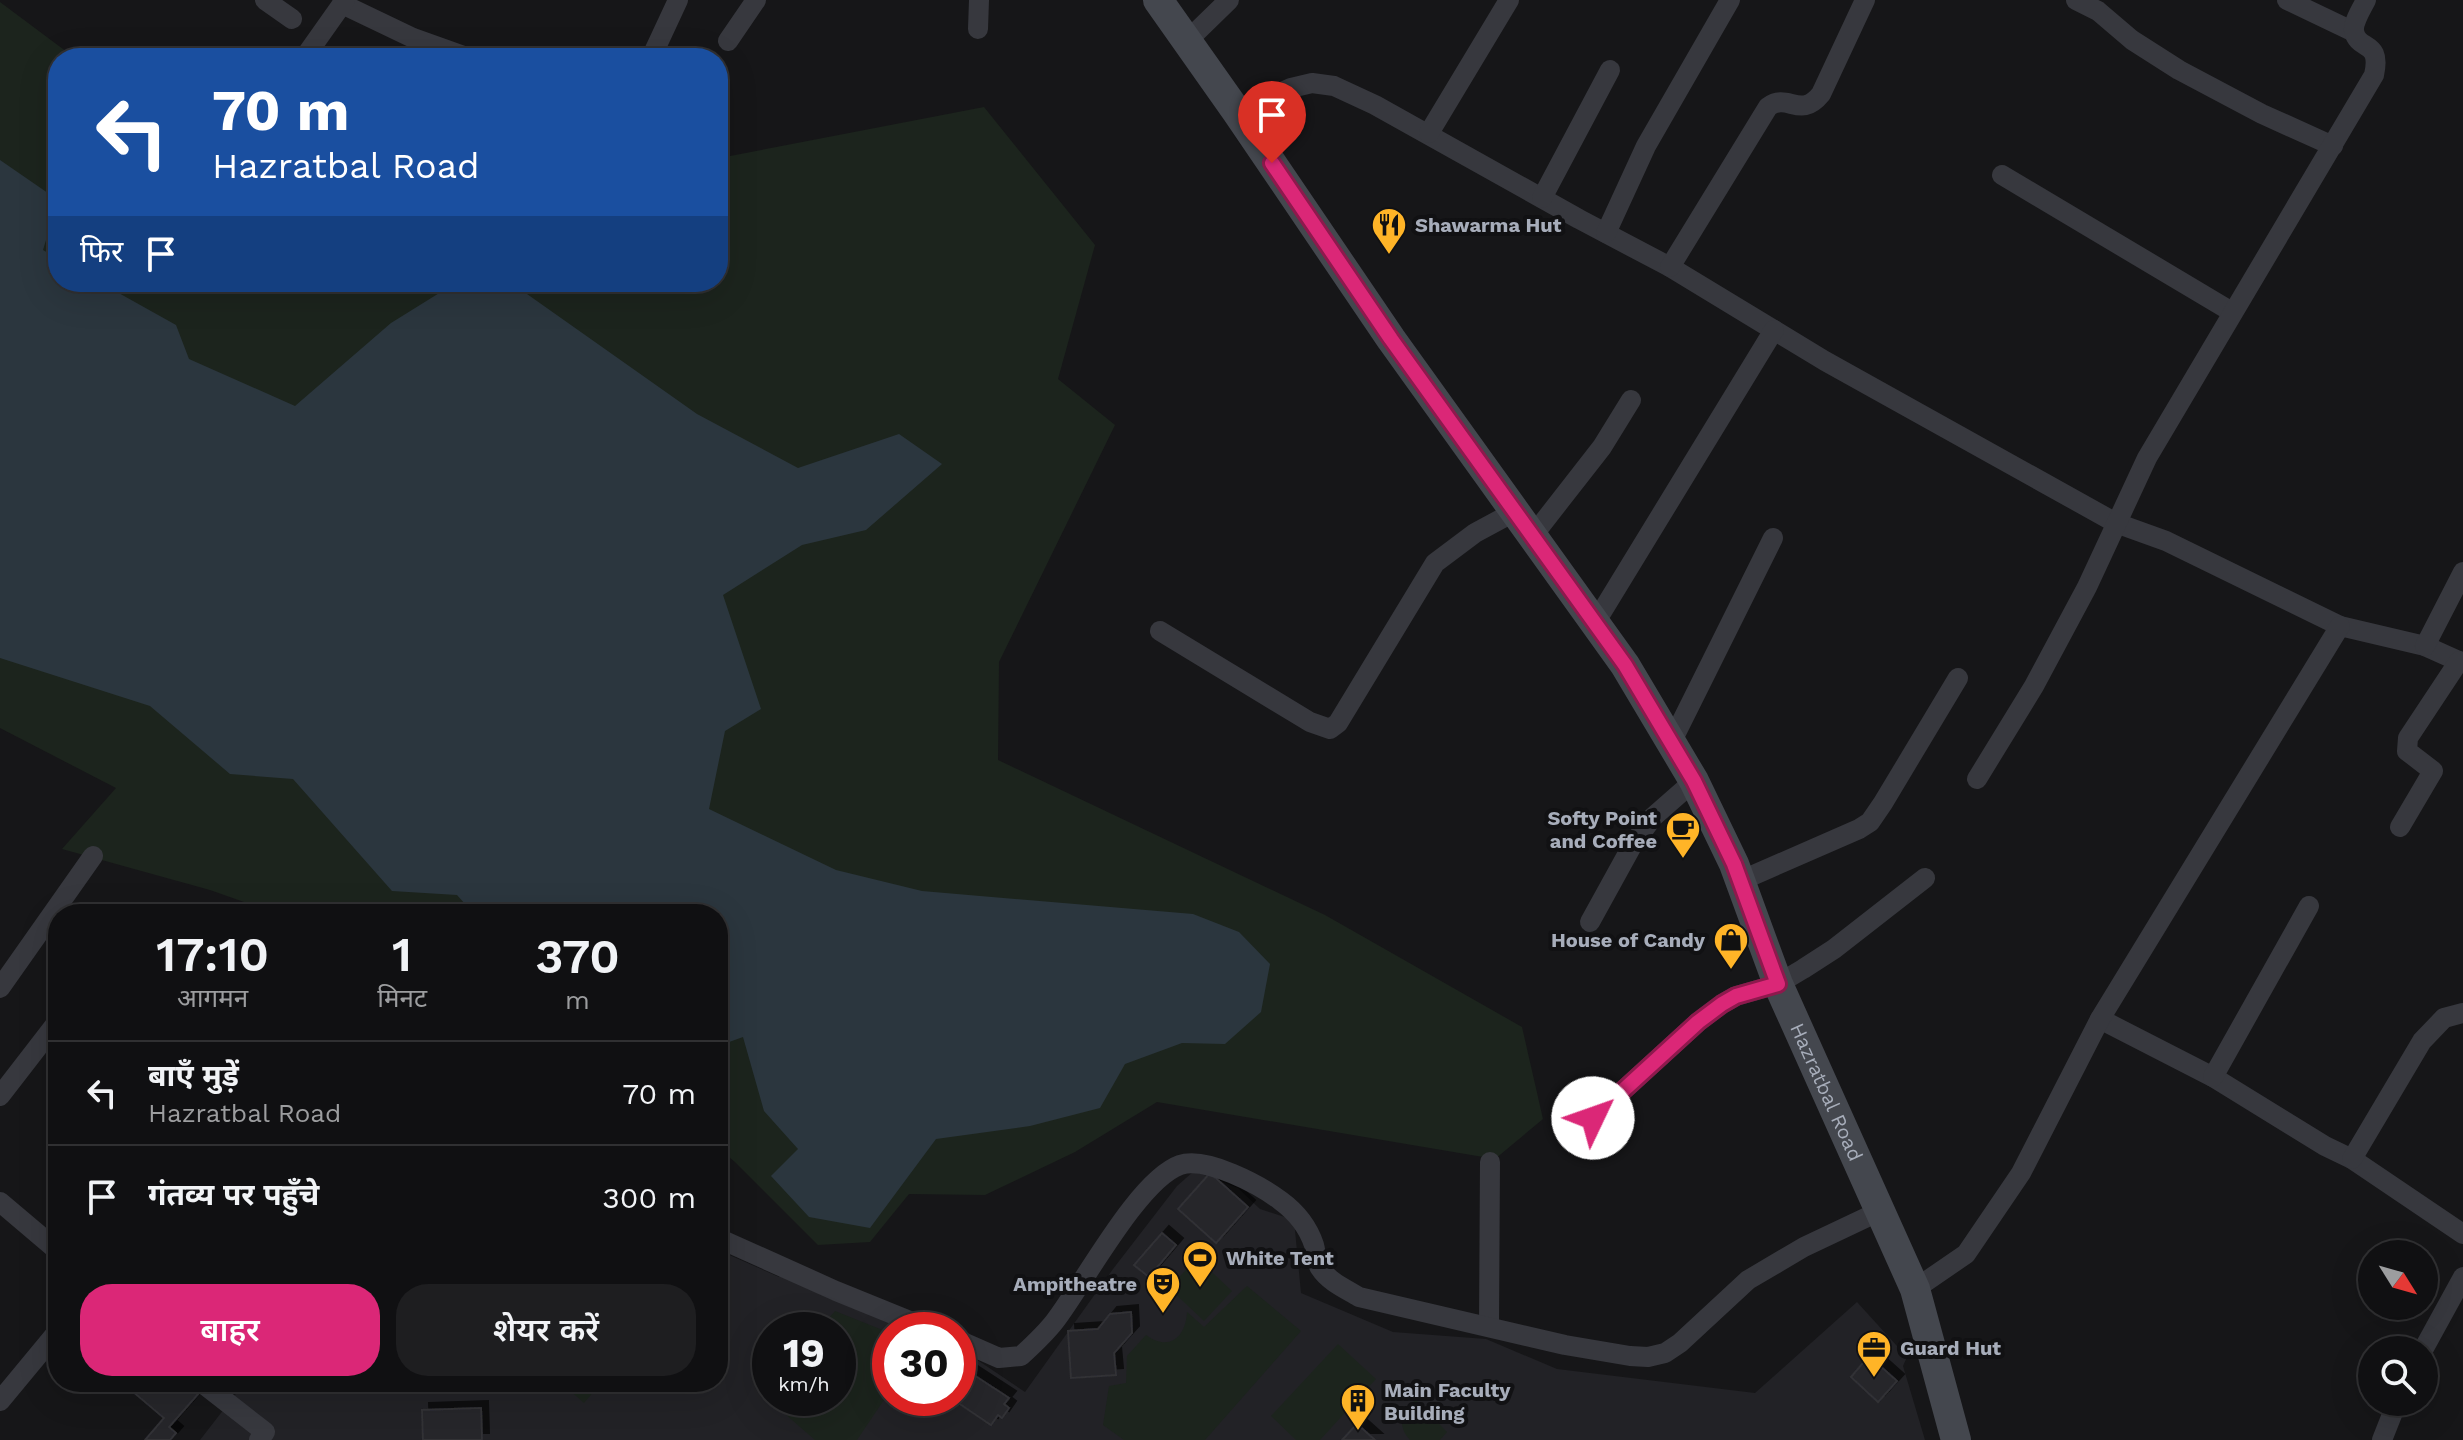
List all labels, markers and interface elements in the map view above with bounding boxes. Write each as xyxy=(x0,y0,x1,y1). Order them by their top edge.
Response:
text: 70 m xyxy=(212,78,349,144)
icon: left xyxy=(80,80,184,184)
pin xyxy=(1238,81,1306,163)
icon: arrive xyxy=(1250,93,1294,137)
text: Hazratbal Road xyxy=(212,145,480,187)
restaurant icon: Shawarma Hut xyxy=(1370,206,1408,256)
place label: Shawarma Hut xyxy=(1415,213,1562,237)
icon: arrive xyxy=(139,232,183,276)
text: फिर xyxy=(80,234,123,269)
place label: Softy Point and Coffee xyxy=(1547,806,1657,853)
cafe icon: Softy Point and Coffee xyxy=(1664,810,1702,860)
shop icon: House of Candy xyxy=(1712,921,1750,971)
text: 17:10 xyxy=(156,926,269,983)
text: 1 xyxy=(392,926,412,983)
text: 370 xyxy=(535,928,620,985)
place label: House of Candy xyxy=(1551,928,1706,952)
text: आगमन xyxy=(177,983,248,1013)
text: मिनट xyxy=(377,983,427,1013)
text: m xyxy=(565,985,590,1015)
street label: Hazratbal Road xyxy=(1785,1019,1868,1165)
text: बाएँ मुड़ें xyxy=(148,1058,239,1093)
icon: left xyxy=(80,1071,124,1115)
text: 70 m xyxy=(622,1076,696,1111)
position arrow xyxy=(1551,1076,1635,1160)
text: Hazratbal Road xyxy=(148,1098,341,1128)
icon: arrive xyxy=(80,1175,124,1219)
text: गंतव्य पर पहुँचे xyxy=(148,1177,319,1212)
text: 300 m xyxy=(602,1180,696,1215)
sports icon: White Tent xyxy=(1181,1239,1219,1289)
north arrow xyxy=(2358,1240,2438,1320)
map controls xyxy=(2358,1240,2438,1416)
place label: White Tent xyxy=(1226,1246,1334,1270)
theatre icon: Ampitheatre xyxy=(1144,1265,1182,1315)
place label: Ampitheatre xyxy=(1013,1272,1137,1296)
button: बाहर xyxy=(80,1284,380,1376)
button: शेयर करें xyxy=(396,1284,696,1376)
speed limit sign: 30 xyxy=(872,1312,976,1416)
office icon: Guard Hut xyxy=(1855,1329,1893,1379)
text: 19 xyxy=(783,1330,825,1377)
place label: Guard Hut xyxy=(1900,1336,2001,1360)
button: search xyxy=(2358,1336,2438,1416)
text: km/h xyxy=(778,1372,830,1396)
place label: Main Faculty Building xyxy=(1384,1378,1511,1425)
building icon: Main Faculty Building xyxy=(1339,1382,1377,1432)

